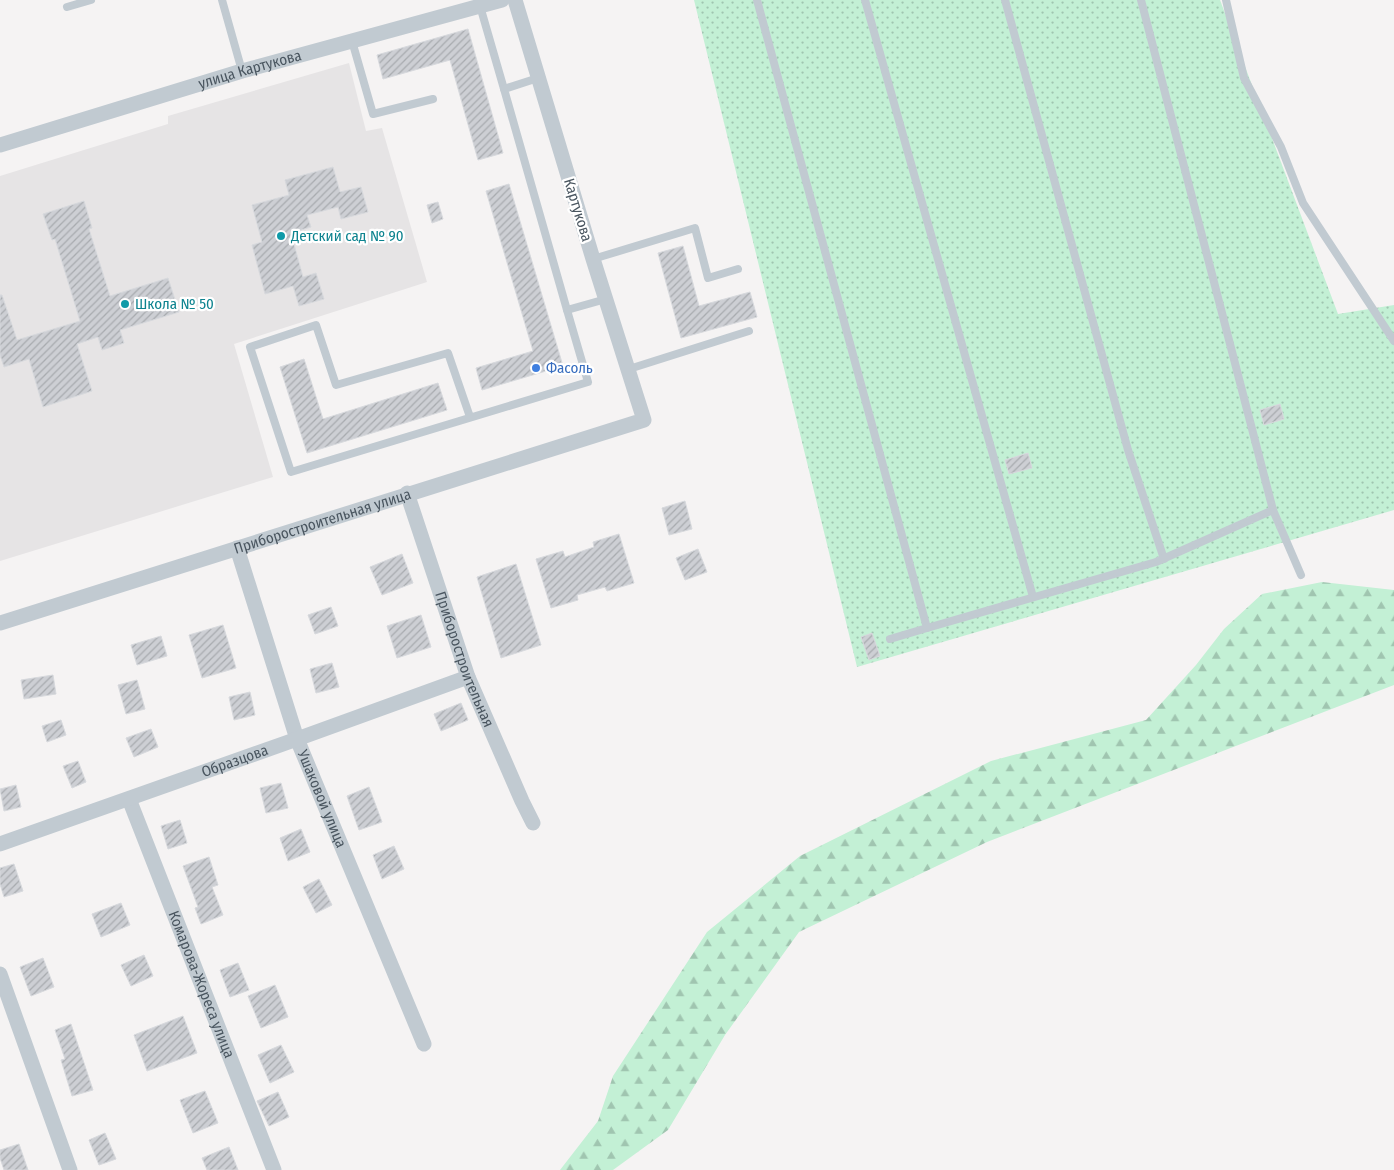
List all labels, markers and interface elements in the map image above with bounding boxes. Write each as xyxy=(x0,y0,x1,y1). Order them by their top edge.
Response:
street label: улица Картукова xyxy=(196,46,303,93)
street label: Картукова xyxy=(560,176,596,244)
place label: Детский сад № 90 xyxy=(290,227,404,245)
marker: Детский сад № 90 xyxy=(275,230,287,242)
place label: Школа № 50 xyxy=(135,295,214,313)
marker: Школа № 50 xyxy=(119,298,131,310)
place label: Фасоль xyxy=(546,359,593,377)
marker: Фасоль xyxy=(530,362,542,374)
street label: Приборостроительная улица xyxy=(232,485,413,558)
street label: Приборостроительная xyxy=(431,589,498,730)
street label: Образцова xyxy=(199,741,271,781)
street label: Ушаковой улица xyxy=(293,746,350,850)
street label: Комарова-Жореса улица xyxy=(165,908,238,1061)

